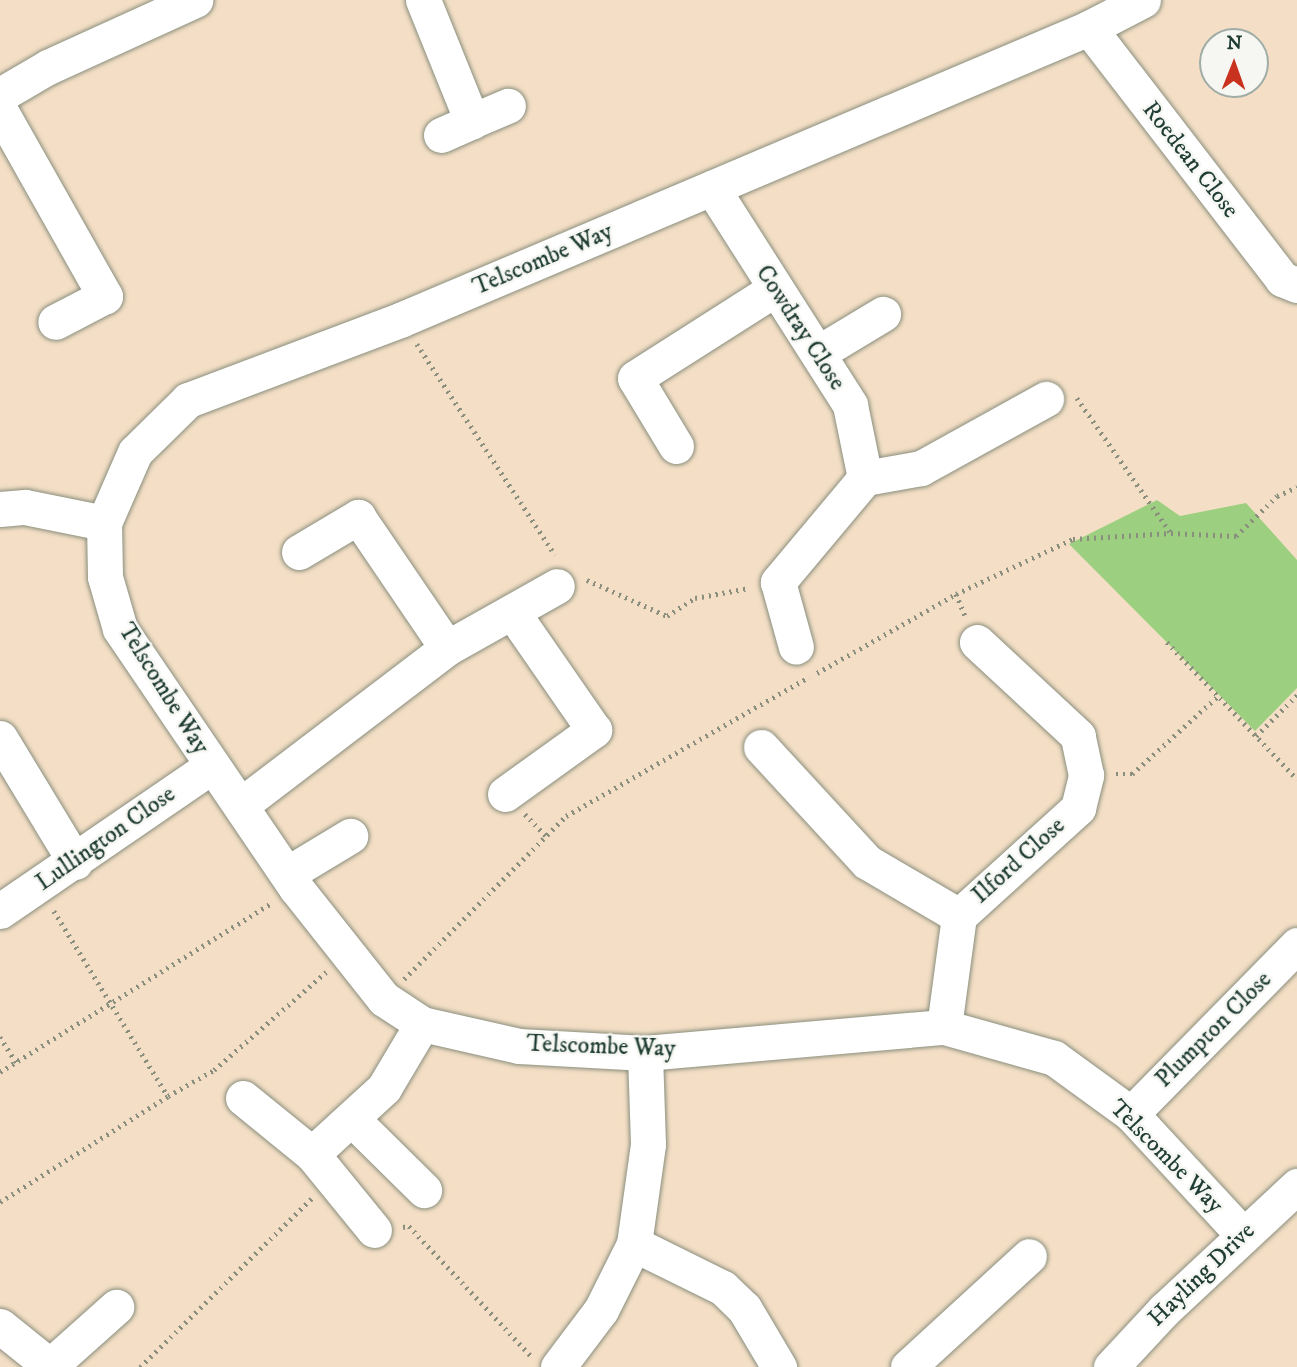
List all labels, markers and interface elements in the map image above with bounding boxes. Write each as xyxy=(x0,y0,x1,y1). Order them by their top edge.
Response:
north arrow xyxy=(1199,28,1269,98)
text: N xyxy=(1226,32,1242,55)
street label: Roedean Close xyxy=(1136,96,1244,224)
street label: Telscombe Way xyxy=(469,218,617,302)
street label: Cowdray Close xyxy=(749,260,851,396)
street label: Telscombe Way xyxy=(111,618,215,760)
street label: Lullington Close xyxy=(31,780,181,898)
street label: Ilford Close xyxy=(967,812,1071,910)
street label: Plumpton Close xyxy=(1150,966,1278,1094)
street label: Telscombe Way xyxy=(526,1030,676,1064)
street label: Telscombe Way xyxy=(1103,1094,1229,1220)
street label: Hayling Drive xyxy=(1143,1217,1261,1333)

